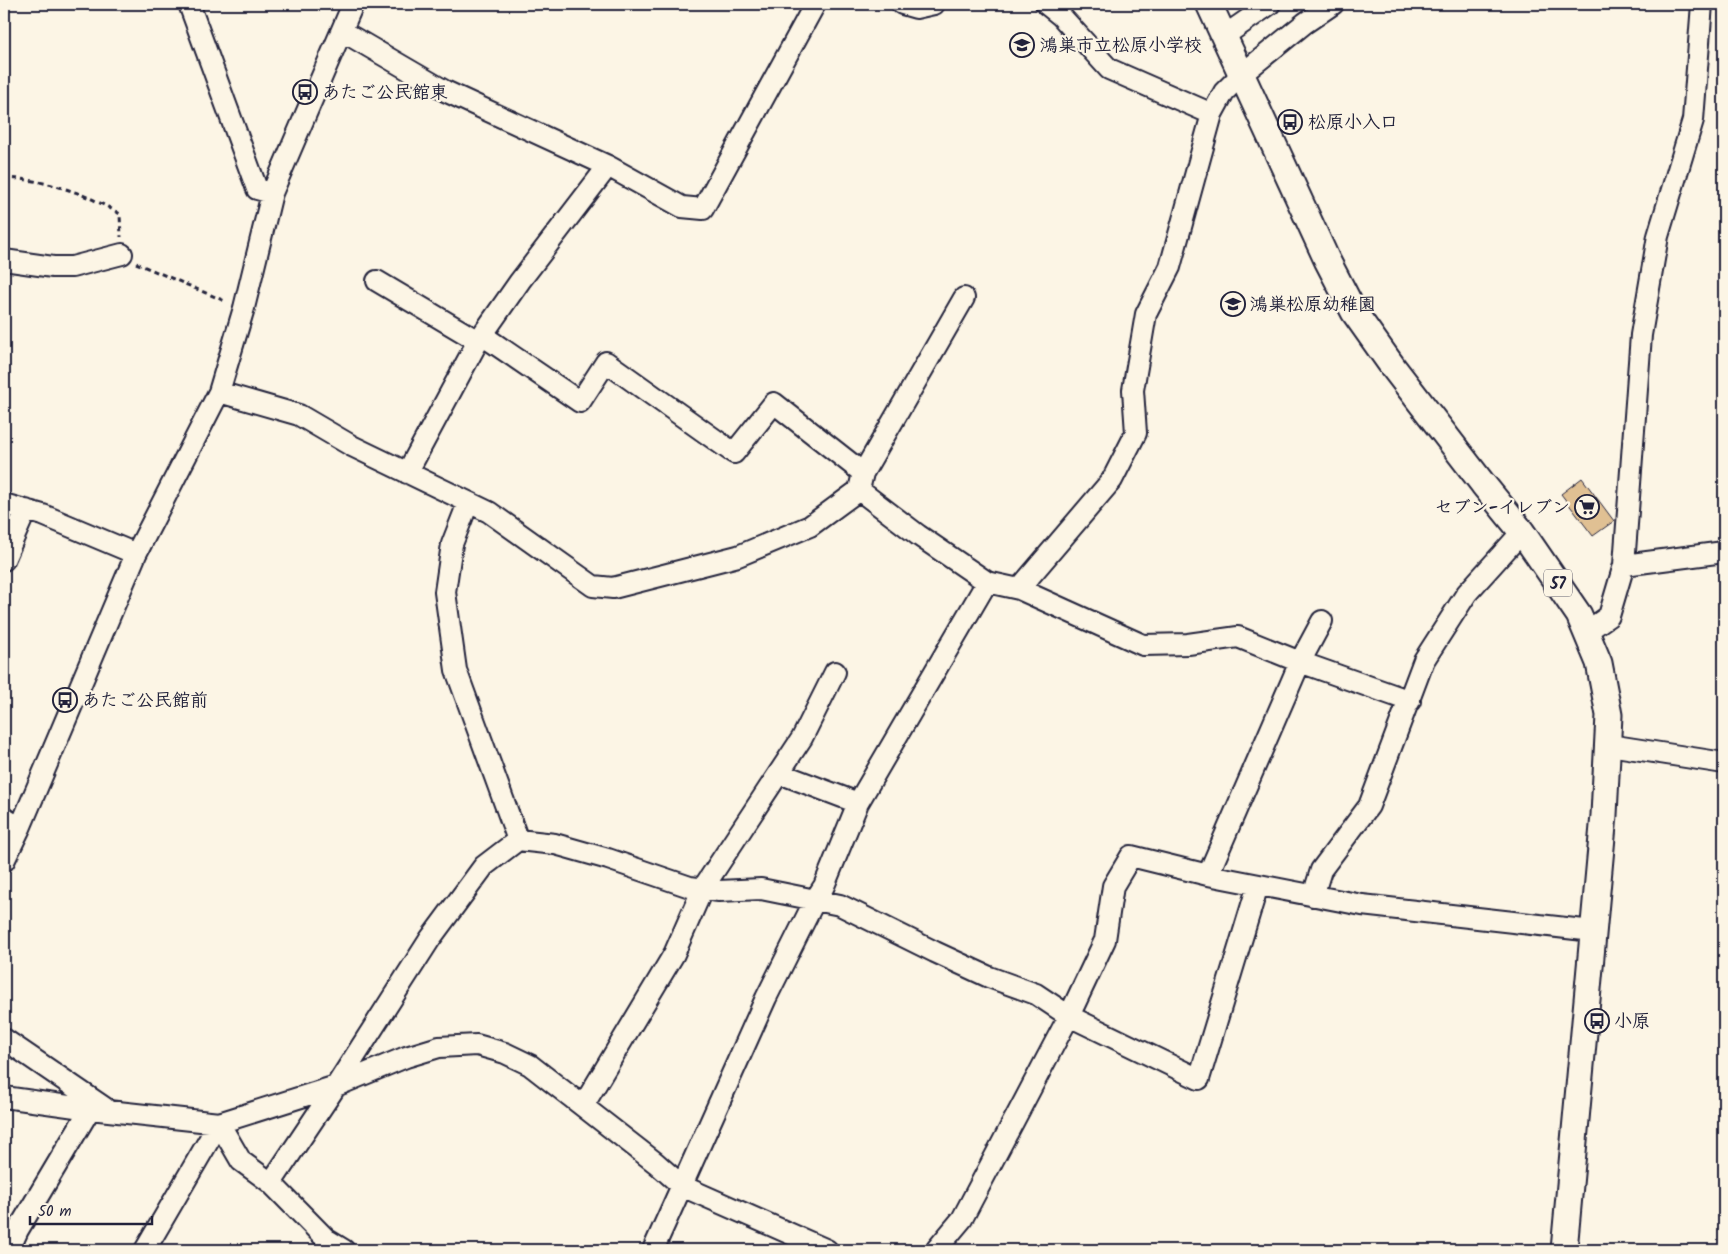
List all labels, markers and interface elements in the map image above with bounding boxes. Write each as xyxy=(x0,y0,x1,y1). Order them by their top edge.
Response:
school or university icon: 鴻巣市立松原小学校 xyxy=(1009,32,1035,58)
place label: 鴻巣市立松原小学校 xyxy=(1040,32,1202,61)
bus stop icon: あたご公民館東 xyxy=(292,79,318,105)
place label: あたご公民館東 xyxy=(322,79,448,108)
bus stop icon: 松原小入口 xyxy=(1277,109,1303,135)
place label: 松原小入口 xyxy=(1308,109,1398,138)
school or university icon: 鴻巣松原幼稚園 xyxy=(1220,291,1246,317)
place label: 鴻巣松原幼稚園 xyxy=(1250,291,1376,320)
place label: セブン-イレブン xyxy=(1434,494,1570,523)
supermarket icon: セブン-イレブン xyxy=(1574,494,1600,520)
road number: 57 xyxy=(1544,570,1572,596)
bus stop icon: あたご公民館前 xyxy=(52,687,78,713)
place label: あたご公民館前 xyxy=(82,687,208,716)
bus stop icon: 小原 xyxy=(1584,1008,1610,1034)
place label: 小原 xyxy=(1614,1008,1650,1037)
scale bar xyxy=(30,1194,152,1226)
text: 50 m xyxy=(38,1200,72,1224)

